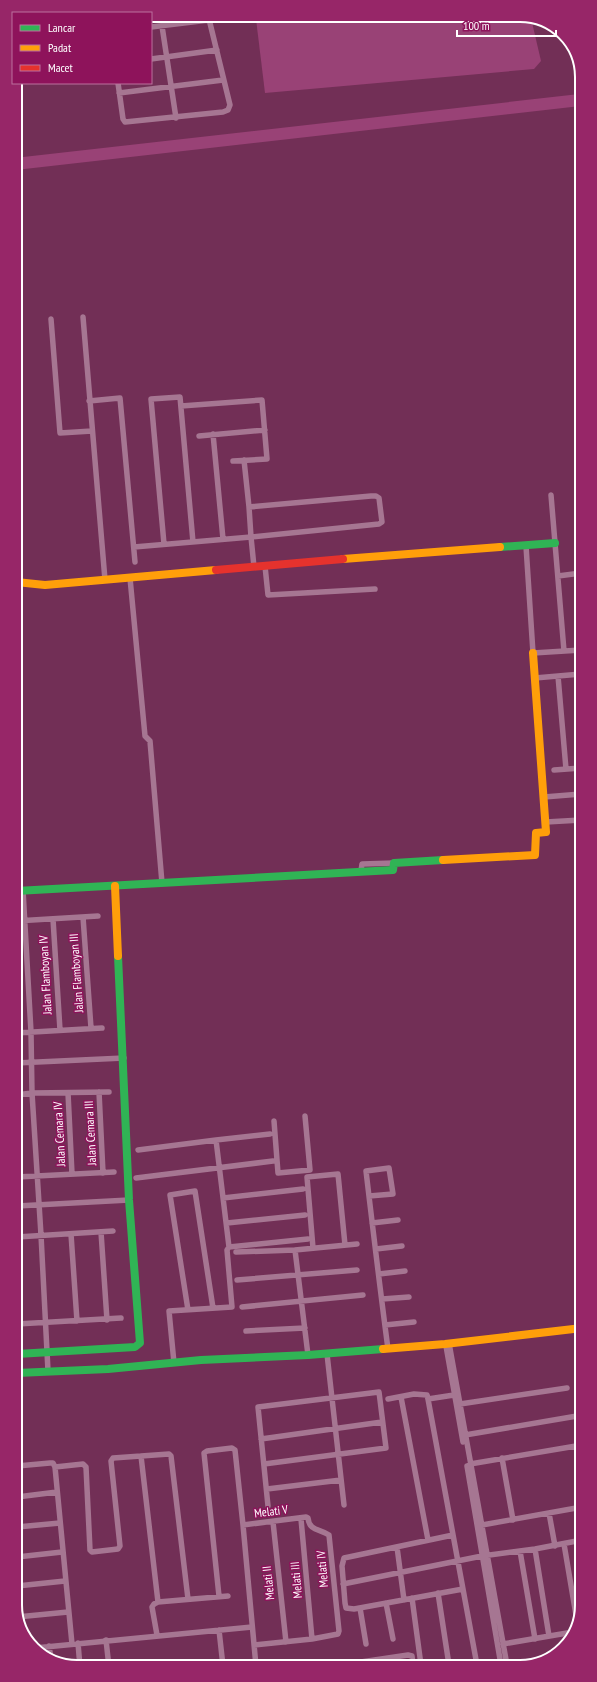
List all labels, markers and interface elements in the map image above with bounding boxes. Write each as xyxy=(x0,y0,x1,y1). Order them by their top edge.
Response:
legend xyxy=(12,12,152,84)
scale bar xyxy=(457,12,556,38)
text: 100 m xyxy=(463,18,490,33)
text: Lancar xyxy=(48,20,76,35)
text: Padat xyxy=(48,40,72,55)
text: Macet xyxy=(48,60,73,75)
street label: Jalan Flamboyan III xyxy=(66,933,86,1014)
street label: Jalan Flamboyan IV xyxy=(35,935,55,1016)
street label: Jalan Cemara III xyxy=(81,1100,99,1167)
street label: Jalan Cemara IV xyxy=(50,1101,68,1168)
street label: Melati V xyxy=(253,1501,289,1521)
street label: Melati IV xyxy=(313,1549,331,1588)
street label: Melati III xyxy=(287,1561,305,1599)
street label: Melati II xyxy=(259,1565,277,1601)

